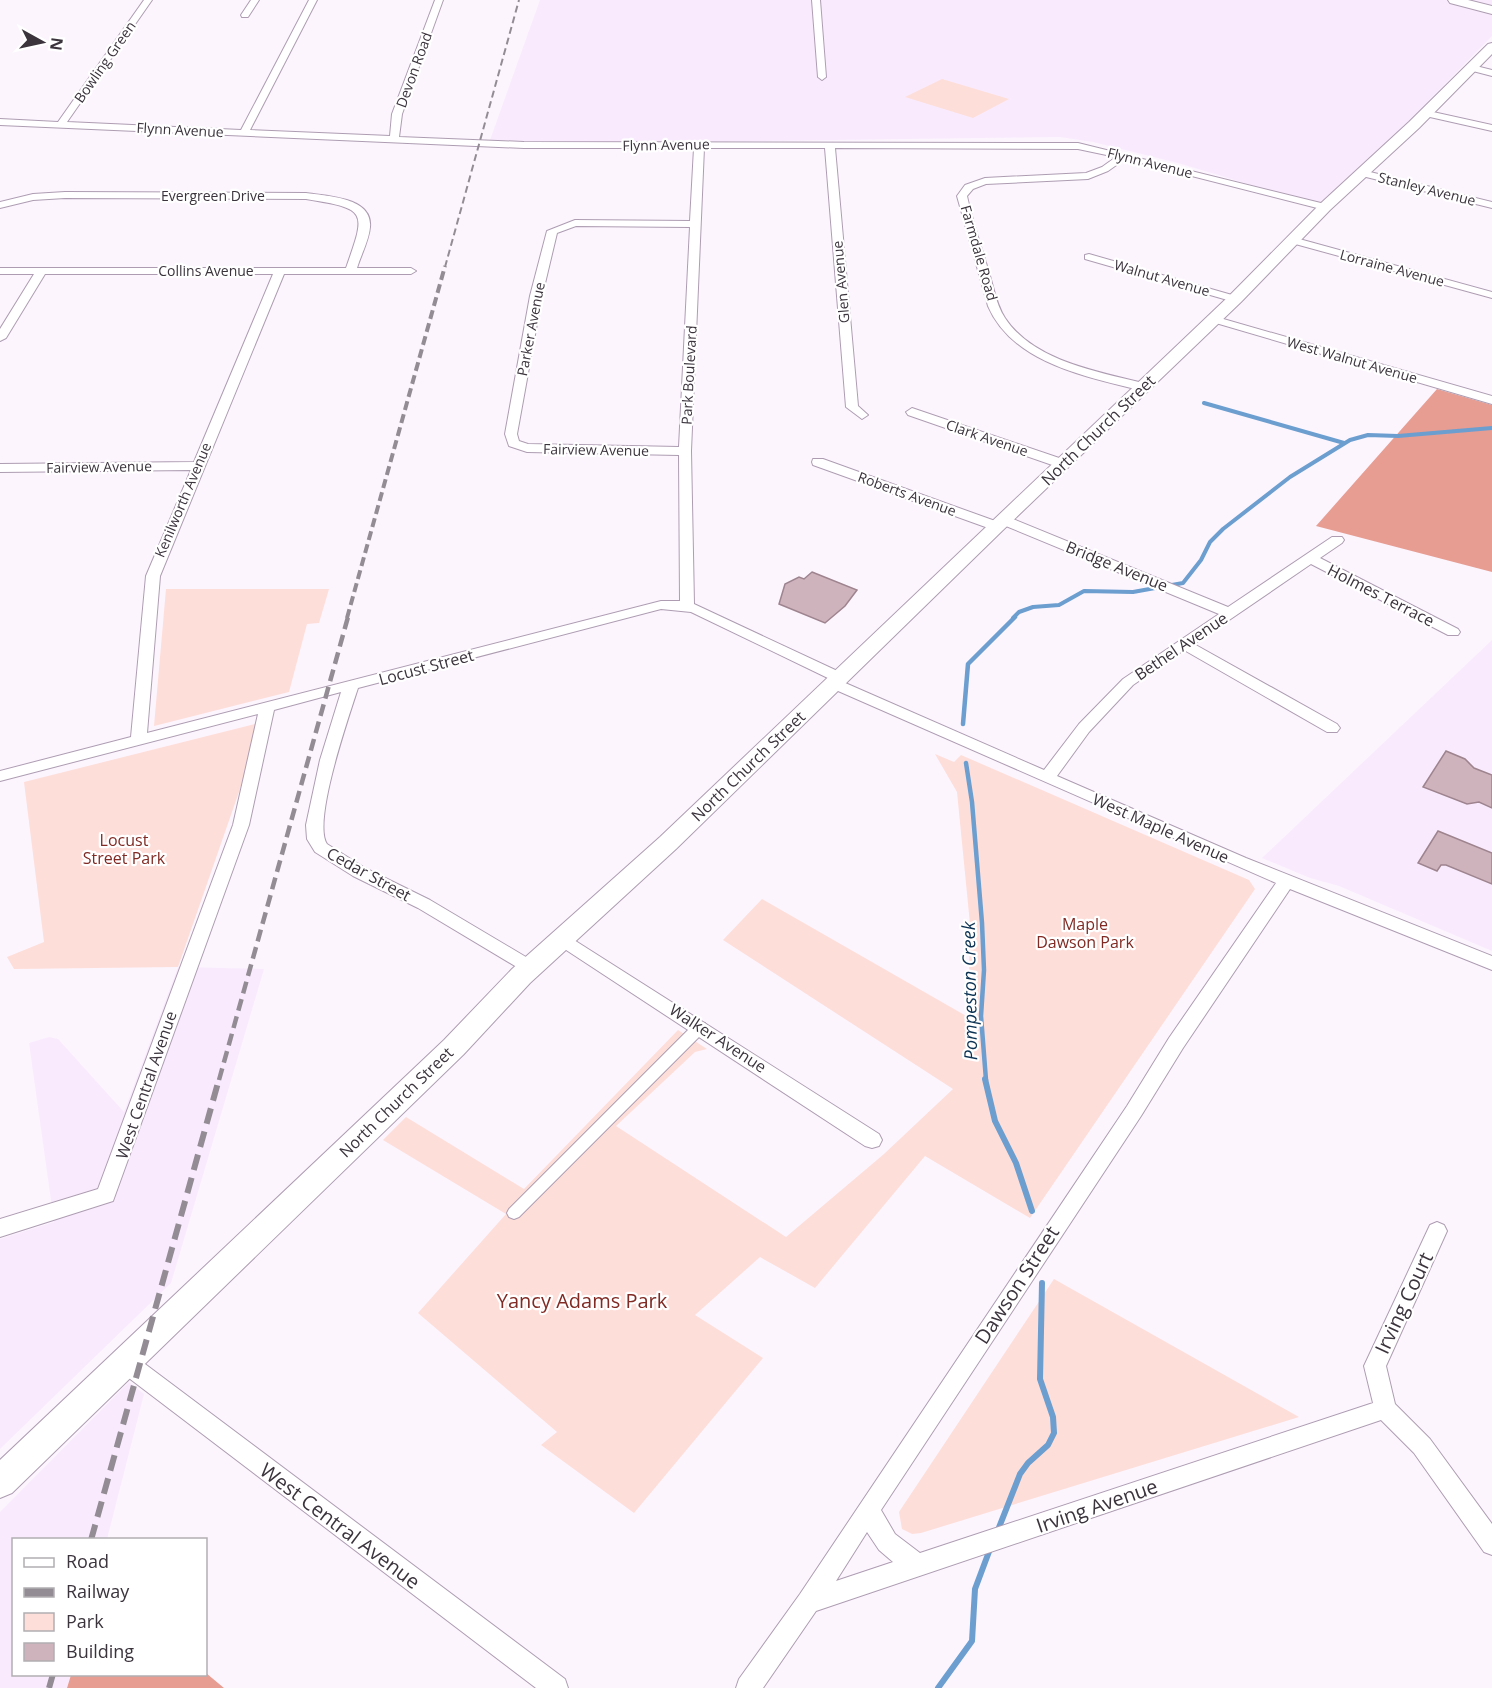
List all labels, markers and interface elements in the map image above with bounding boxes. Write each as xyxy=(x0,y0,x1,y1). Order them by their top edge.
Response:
north arrow xyxy=(12,12,72,72)
street label: Bowling Green xyxy=(69,17,140,106)
street label: Devon Road xyxy=(391,29,436,110)
text: N xyxy=(45,36,69,52)
street label: Flynn Avenue xyxy=(136,118,224,141)
street label: Flynn Avenue xyxy=(622,134,710,155)
street label: Flynn Avenue xyxy=(1105,143,1195,182)
street label: Stanley Avenue xyxy=(1376,167,1478,210)
street label: Evergreen Drive xyxy=(161,186,265,205)
street label: Farmdale Road xyxy=(957,203,1002,303)
street label: Glen Avenue xyxy=(827,240,854,324)
street label: Lorraine Avenue xyxy=(1338,244,1447,291)
street label: Walnut Avenue xyxy=(1112,255,1212,300)
street label: Collins Avenue xyxy=(158,261,254,280)
street label: Parker Avenue xyxy=(512,280,549,377)
street label: Park Boulevard xyxy=(676,325,701,425)
street label: West Walnut Avenue xyxy=(1285,332,1420,387)
street label: North Church Street xyxy=(1036,370,1160,490)
street label: Clark Avenue xyxy=(944,415,1031,460)
street label: Kenilworth Avenue xyxy=(150,439,215,560)
street label: Fairview Avenue xyxy=(543,439,649,460)
street label: Fairview Avenue xyxy=(46,456,152,477)
street label: Roberts Avenue xyxy=(855,467,959,520)
street label: Bridge Avenue xyxy=(1063,536,1171,596)
street label: Holmes Terrace xyxy=(1324,559,1438,631)
street label: Bethel Avenue xyxy=(1130,607,1232,685)
street label: Locust Street xyxy=(376,644,476,690)
street label: North Church Street xyxy=(686,706,810,826)
street label: West Maple Avenue xyxy=(1089,788,1233,868)
park label: Locust Street Park xyxy=(83,829,166,869)
street label: Cedar Street xyxy=(323,842,415,906)
park label: Maple Dawson Park xyxy=(1036,913,1134,953)
water label: Pompeston Creek xyxy=(956,920,982,1061)
street label: Walker Avenue xyxy=(665,998,771,1078)
street label: West Central Avenue xyxy=(110,1008,182,1162)
street label: North Church Street xyxy=(334,1042,458,1162)
street label: Dawson Street xyxy=(968,1220,1065,1349)
street label: Irving Court xyxy=(1368,1248,1439,1358)
park label: Yancy Adams Park xyxy=(497,1287,668,1314)
street label: West Central Avenue xyxy=(255,1456,426,1595)
street label: Irving Avenue xyxy=(1033,1472,1161,1539)
legend xyxy=(12,1538,207,1676)
text: Road xyxy=(66,1549,109,1573)
text: Railway xyxy=(66,1579,130,1603)
text: Park xyxy=(66,1609,104,1633)
text: Building xyxy=(66,1639,134,1663)

